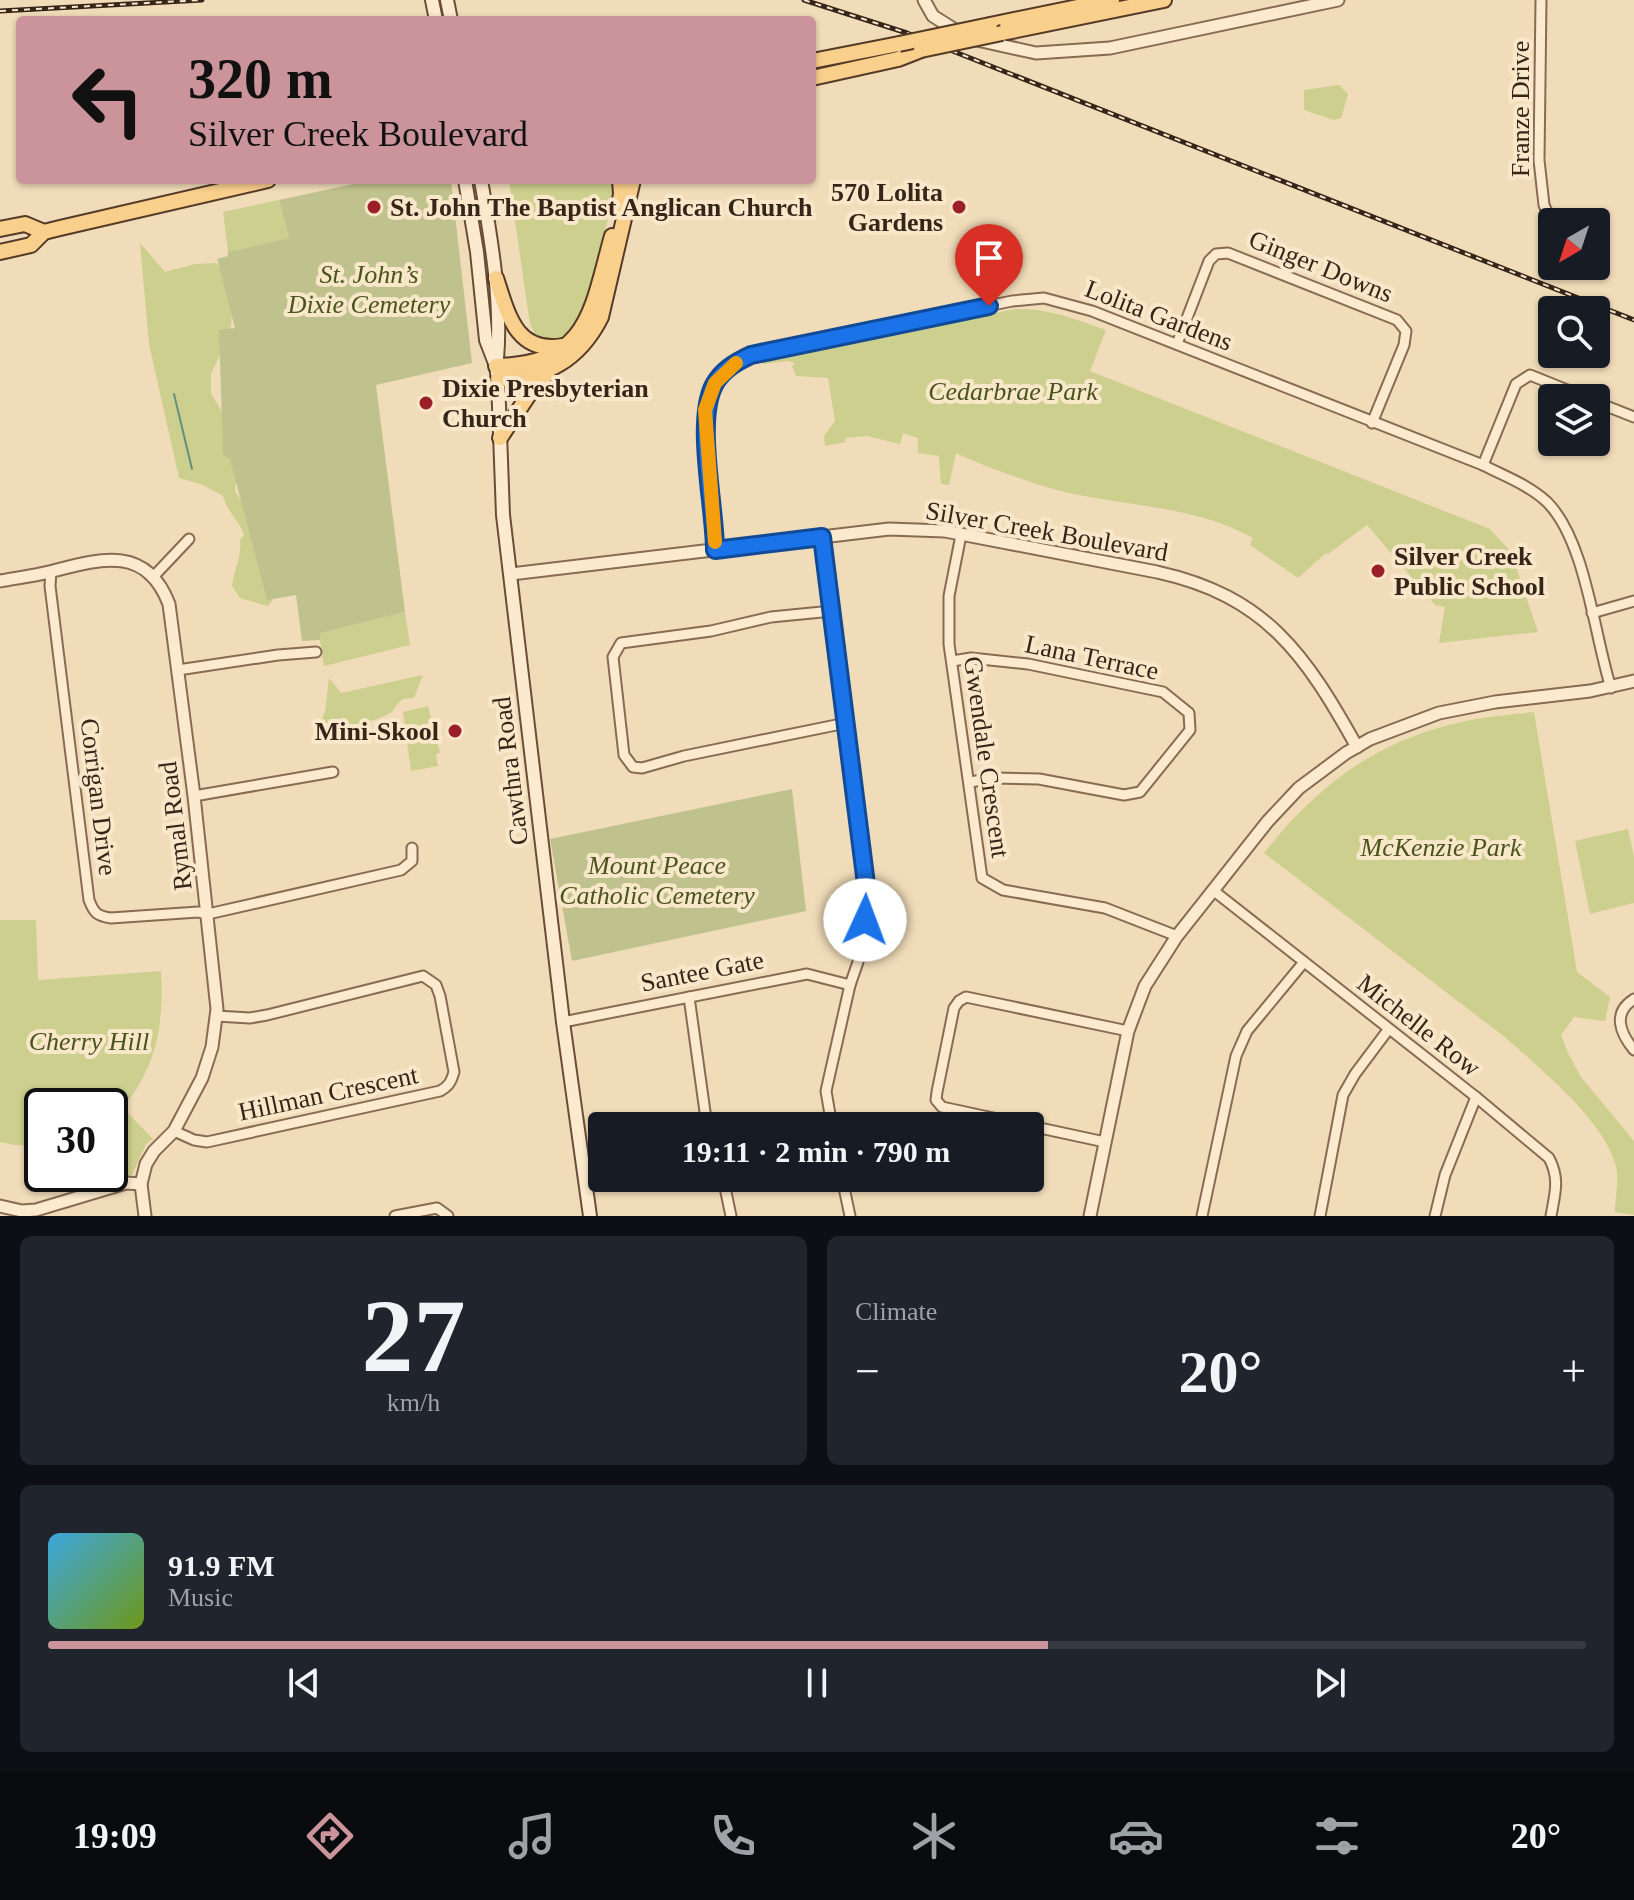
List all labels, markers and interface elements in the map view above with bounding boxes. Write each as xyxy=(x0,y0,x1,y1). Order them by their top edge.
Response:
street label: Franze Drive xyxy=(1506,41,1535,177)
icon: left xyxy=(56,48,160,152)
text: 320 m xyxy=(188,48,333,110)
text: Silver Creek Boulevard xyxy=(188,114,528,154)
place label: 570 Lolita Gardens xyxy=(831,178,943,237)
place label: St. John The Baptist Anglican Church xyxy=(390,193,813,222)
marker: St. John The Baptist Anglican Church xyxy=(365,198,383,216)
marker: 570 Lolita Gardens xyxy=(950,198,968,216)
north arrow xyxy=(1538,208,1610,280)
map controls xyxy=(1538,208,1610,456)
pin xyxy=(955,224,1023,306)
street label: Ginger Downs xyxy=(1245,224,1397,308)
icon: arrive xyxy=(967,236,1011,280)
park label: St. John’s Dixie Cemetery xyxy=(287,260,451,319)
street label: Lolita Gardens xyxy=(1081,274,1236,357)
button: search xyxy=(1538,296,1610,368)
place label: Dixie Presbyterian Church xyxy=(442,374,649,433)
park label: Cedarbrae Park xyxy=(928,377,1098,406)
button: layers xyxy=(1538,384,1610,456)
marker: Dixie Presbyterian Church xyxy=(417,394,435,412)
street label: Silver Creek Boulevard xyxy=(924,496,1170,567)
place label: Silver Creek Public School xyxy=(1394,542,1545,601)
marker: Silver Creek Public School xyxy=(1369,562,1387,580)
street label: Lana Terrace xyxy=(1023,629,1161,686)
street label: Gwendale Crescent xyxy=(958,655,1015,860)
street label: Cawthra Road xyxy=(487,695,534,847)
street label: Corrigan Drive xyxy=(74,717,123,877)
place label: Mini-Skool xyxy=(315,717,439,746)
marker: Mini-Skool xyxy=(446,722,464,740)
street label: Rymal Road xyxy=(153,760,198,892)
park label: McKenzie Park xyxy=(1359,833,1522,862)
park label: Mount Peace Catholic Cemetery xyxy=(559,851,755,910)
position arrow xyxy=(823,878,907,962)
street label: Santee Gate xyxy=(638,945,766,998)
street label: Michelle Row xyxy=(1351,968,1486,1083)
park label: Cherry Hill xyxy=(29,1027,149,1056)
street label: Hillman Crescent xyxy=(236,1060,421,1127)
speed limit sign: 30 xyxy=(24,1088,128,1192)
text: 19:11 · 2 min · 790 m xyxy=(682,1135,950,1168)
text: 27 xyxy=(362,1278,466,1393)
text: Climate xyxy=(855,1297,937,1326)
text: 20° xyxy=(1179,1339,1263,1405)
text: − xyxy=(855,1347,880,1396)
text: + xyxy=(1561,1347,1586,1396)
text: km/h xyxy=(387,1388,440,1417)
text: 91.9 FM xyxy=(168,1549,275,1582)
text: Music xyxy=(168,1583,233,1612)
icon: previous xyxy=(282,1661,326,1705)
icon: pause xyxy=(795,1661,839,1705)
icon: next xyxy=(1308,1661,1352,1705)
icon: directions xyxy=(302,1808,358,1864)
icon: music xyxy=(504,1808,560,1864)
icon: phone xyxy=(705,1808,761,1864)
icon: climate xyxy=(906,1808,962,1864)
icon: car xyxy=(1108,1808,1164,1864)
icon: filters xyxy=(1309,1808,1365,1864)
text: 19:09 xyxy=(73,1816,157,1856)
text: 20° xyxy=(1511,1816,1561,1856)

